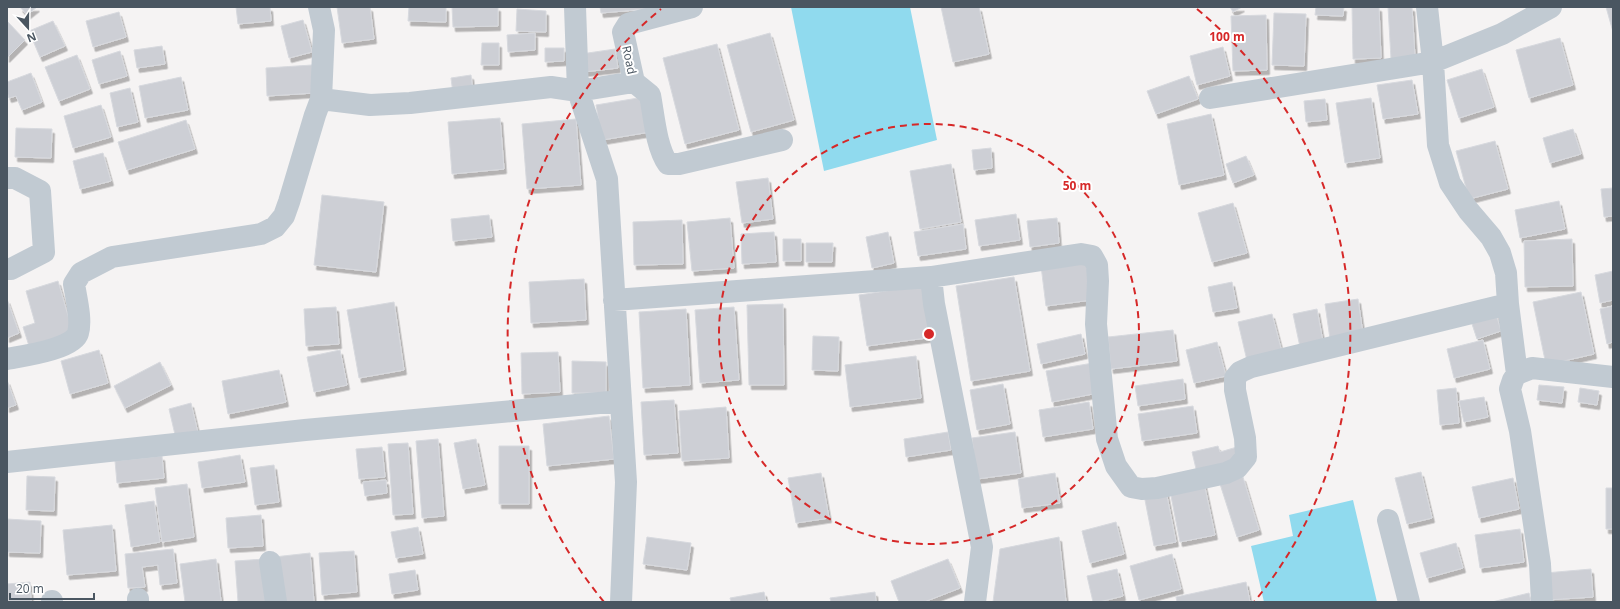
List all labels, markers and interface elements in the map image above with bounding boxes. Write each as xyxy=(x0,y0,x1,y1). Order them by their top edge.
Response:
north arrow xyxy=(8,8,48,48)
text: 100 m xyxy=(1209,28,1245,45)
text: N xyxy=(25,29,39,46)
street label: Road xyxy=(618,44,641,76)
text: 50 m xyxy=(1063,177,1091,194)
centre of rings xyxy=(922,327,936,341)
scale bar xyxy=(10,575,94,601)
text: 20 m xyxy=(16,580,44,597)

